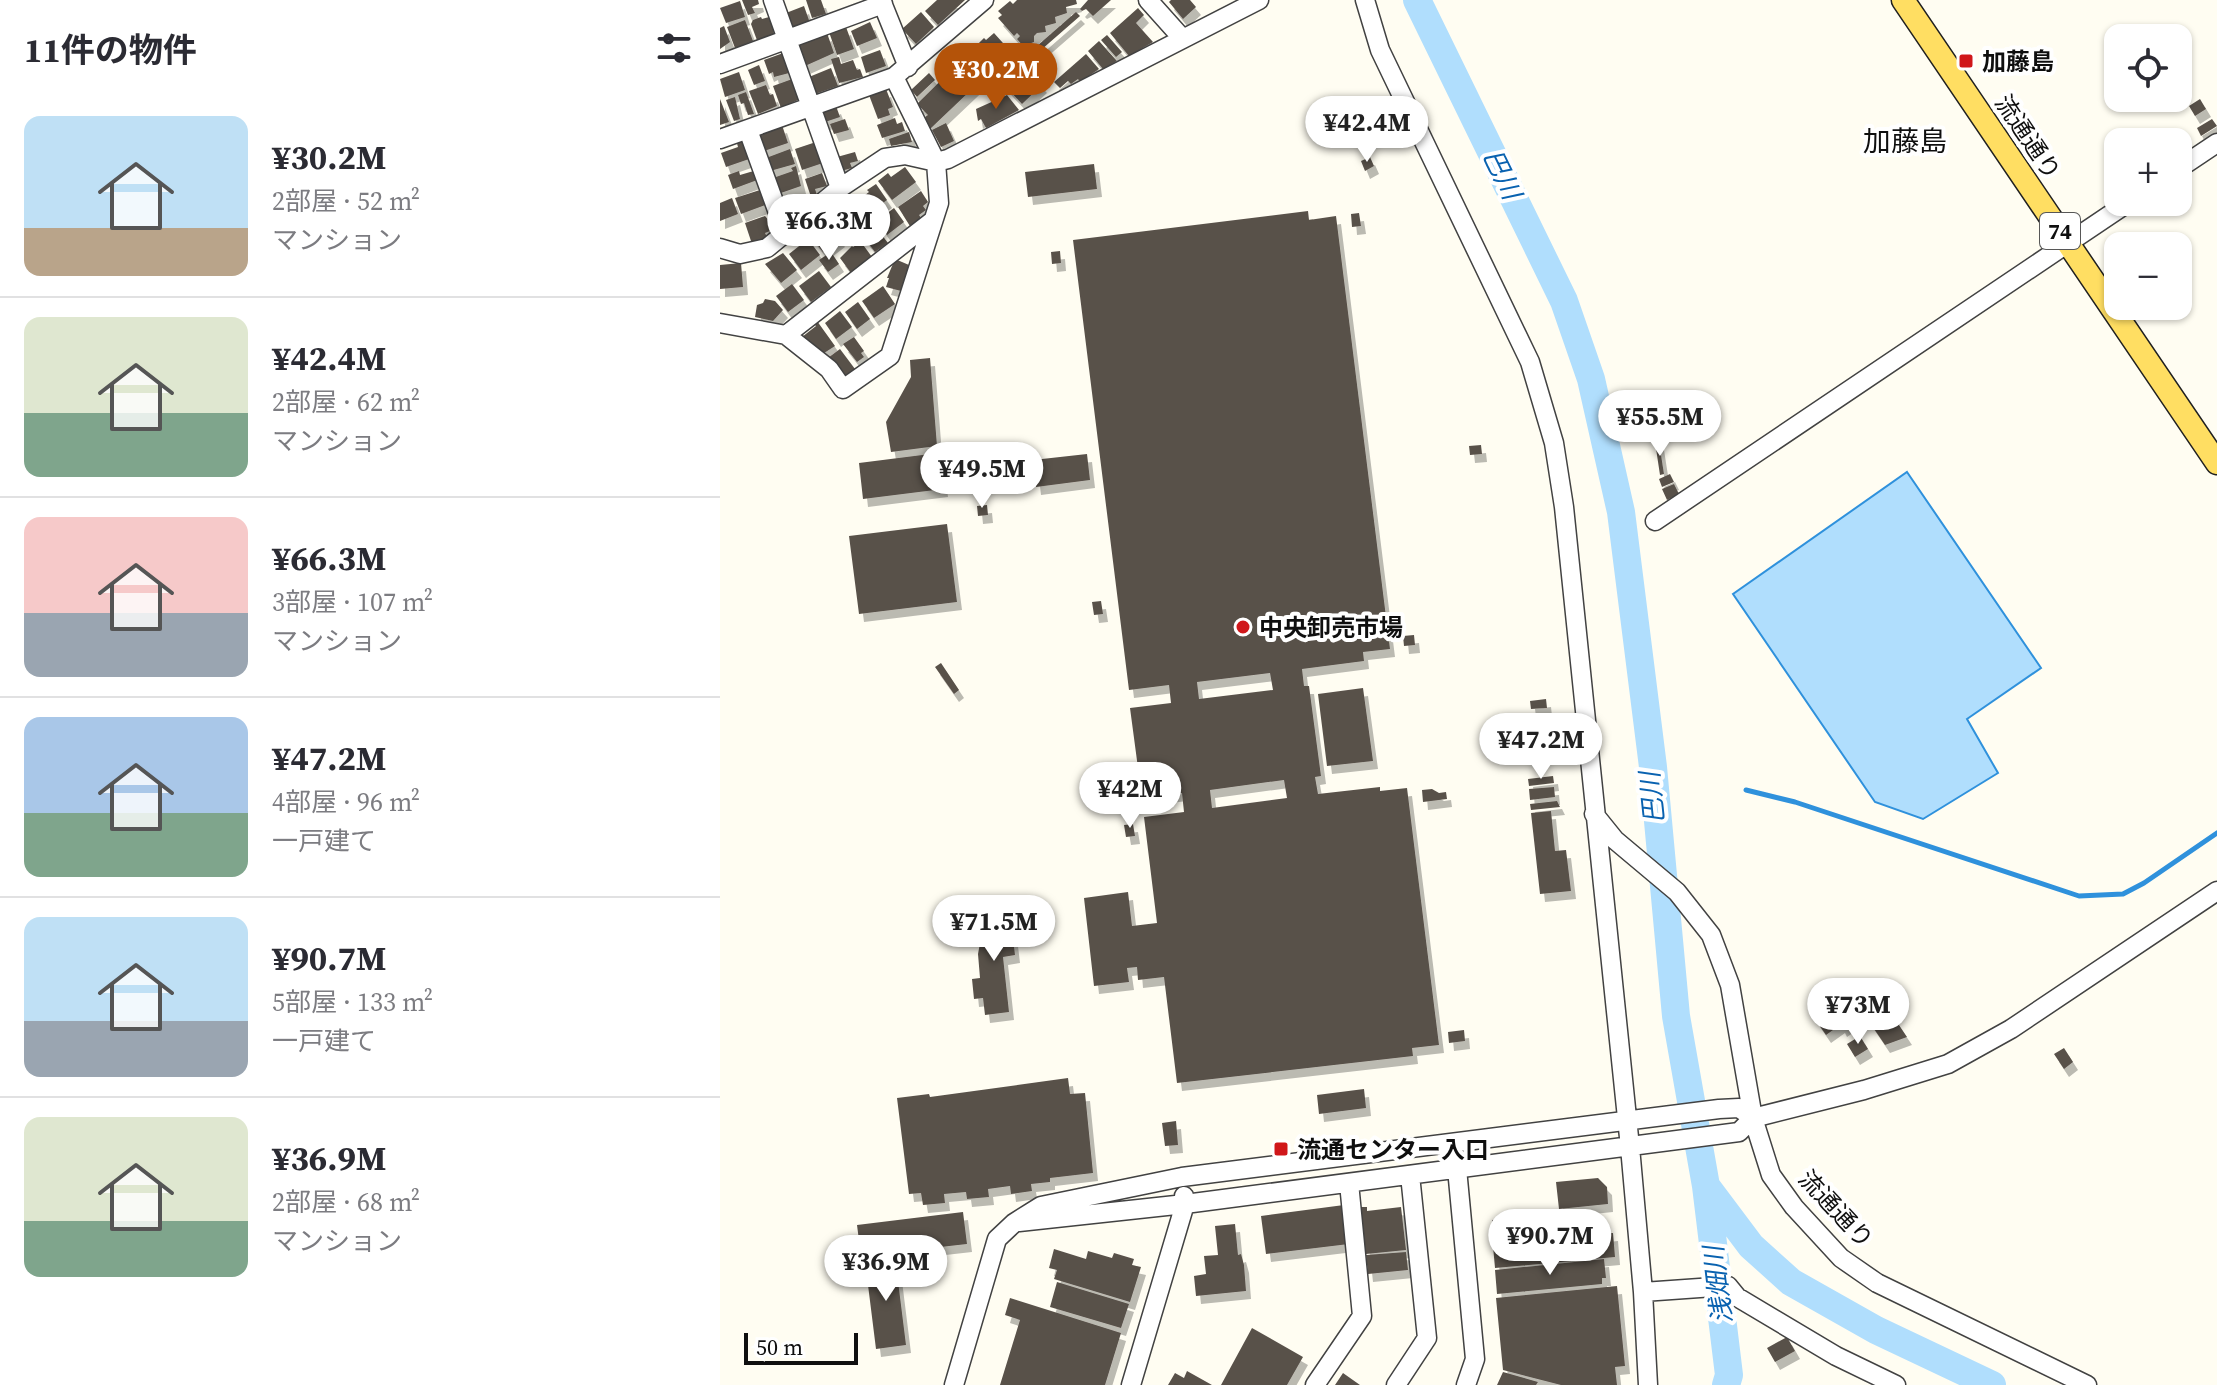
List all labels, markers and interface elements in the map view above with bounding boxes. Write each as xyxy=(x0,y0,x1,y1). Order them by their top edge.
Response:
map controls xyxy=(2104,24,2192,320)
button: locate xyxy=(2104,24,2192,112)
icon: filters xyxy=(652,26,696,70)
text: 11件の物件 xyxy=(24,27,197,73)
pin: ¥30.2M xyxy=(931,43,1061,111)
place label: 加藤島 xyxy=(1982,45,2054,78)
text: ¥30.2M xyxy=(952,51,1040,87)
marker: 加藤島 xyxy=(1957,52,1975,70)
street label: 流通通り xyxy=(1987,88,2069,186)
pin: ¥42.4M xyxy=(1302,96,1432,164)
text: ¥42.4M xyxy=(1323,104,1411,140)
district label: 加藤島 xyxy=(1863,122,1947,160)
button: + xyxy=(2104,128,2192,216)
text: ¥30.2M xyxy=(272,134,386,180)
water label: 巴川 xyxy=(1474,143,1531,208)
icon: home xyxy=(88,148,184,244)
text: 2部屋 · 52 m² xyxy=(272,183,420,219)
pin: ¥66.3M xyxy=(764,194,894,262)
text: ¥66.3M xyxy=(785,202,873,238)
road number: 74 xyxy=(2040,213,2080,249)
text: マンション xyxy=(272,222,402,258)
button: − xyxy=(2104,232,2192,320)
text: ¥42.4M xyxy=(272,335,386,381)
icon: home xyxy=(88,349,184,445)
text: 2部屋 · 62 m² xyxy=(272,384,420,420)
pin: ¥55.5M xyxy=(1595,390,1725,458)
text: ¥55.5M xyxy=(1616,398,1704,434)
text: マンション xyxy=(272,423,402,459)
pin: ¥49.5M xyxy=(917,442,1047,510)
text: ¥49.5M xyxy=(938,450,1026,486)
text: ¥66.3M xyxy=(272,535,386,581)
icon: home xyxy=(88,549,184,645)
text: 3部屋 · 107 m² xyxy=(272,584,433,620)
place label: 中央卸売市場 xyxy=(1259,611,1403,644)
marker: 中央卸売市場 xyxy=(1234,618,1252,636)
text: マンション xyxy=(272,623,402,659)
pin: ¥47.2M xyxy=(1476,713,1606,781)
text: ¥47.2M xyxy=(1497,721,1585,757)
text: ¥47.2M xyxy=(272,735,386,781)
icon: home xyxy=(88,749,184,845)
pin: ¥42M xyxy=(1083,762,1177,830)
water label: 巴川 xyxy=(1631,767,1673,826)
text: ¥42M xyxy=(1097,770,1163,806)
text: 4部屋 · 96 m² xyxy=(272,784,420,820)
text: 一戸建て xyxy=(272,823,376,859)
pin: ¥71.5M xyxy=(929,895,1059,963)
text: ¥71.5M xyxy=(950,903,1038,939)
text: ¥90.7M xyxy=(272,935,386,981)
icon: home xyxy=(88,949,184,1045)
pin: ¥73M xyxy=(1811,978,1905,1046)
text: 5部屋 · 133 m² xyxy=(272,984,433,1020)
text: ¥73M xyxy=(1825,986,1891,1022)
text: 一戸建て xyxy=(272,1023,376,1059)
place label: 流通センター入口 xyxy=(1297,1133,1489,1166)
text: ¥36.9M xyxy=(272,1135,386,1181)
marker: 流通センター入口 xyxy=(1272,1140,1290,1158)
icon: home xyxy=(88,1149,184,1245)
street label: 流通通り xyxy=(1791,1163,1881,1255)
text: 2部屋 · 68 m² xyxy=(272,1184,420,1220)
pin: ¥90.7M xyxy=(1485,1209,1615,1277)
text: ¥90.7M xyxy=(1506,1217,1594,1253)
text: マンション xyxy=(272,1223,402,1259)
pin: ¥36.9M xyxy=(821,1235,951,1303)
water label: 浅畑川 xyxy=(1695,1241,1741,1326)
text: ¥36.9M xyxy=(842,1243,930,1279)
scale bar xyxy=(744,1329,858,1365)
text: 50 m xyxy=(756,1332,803,1362)

